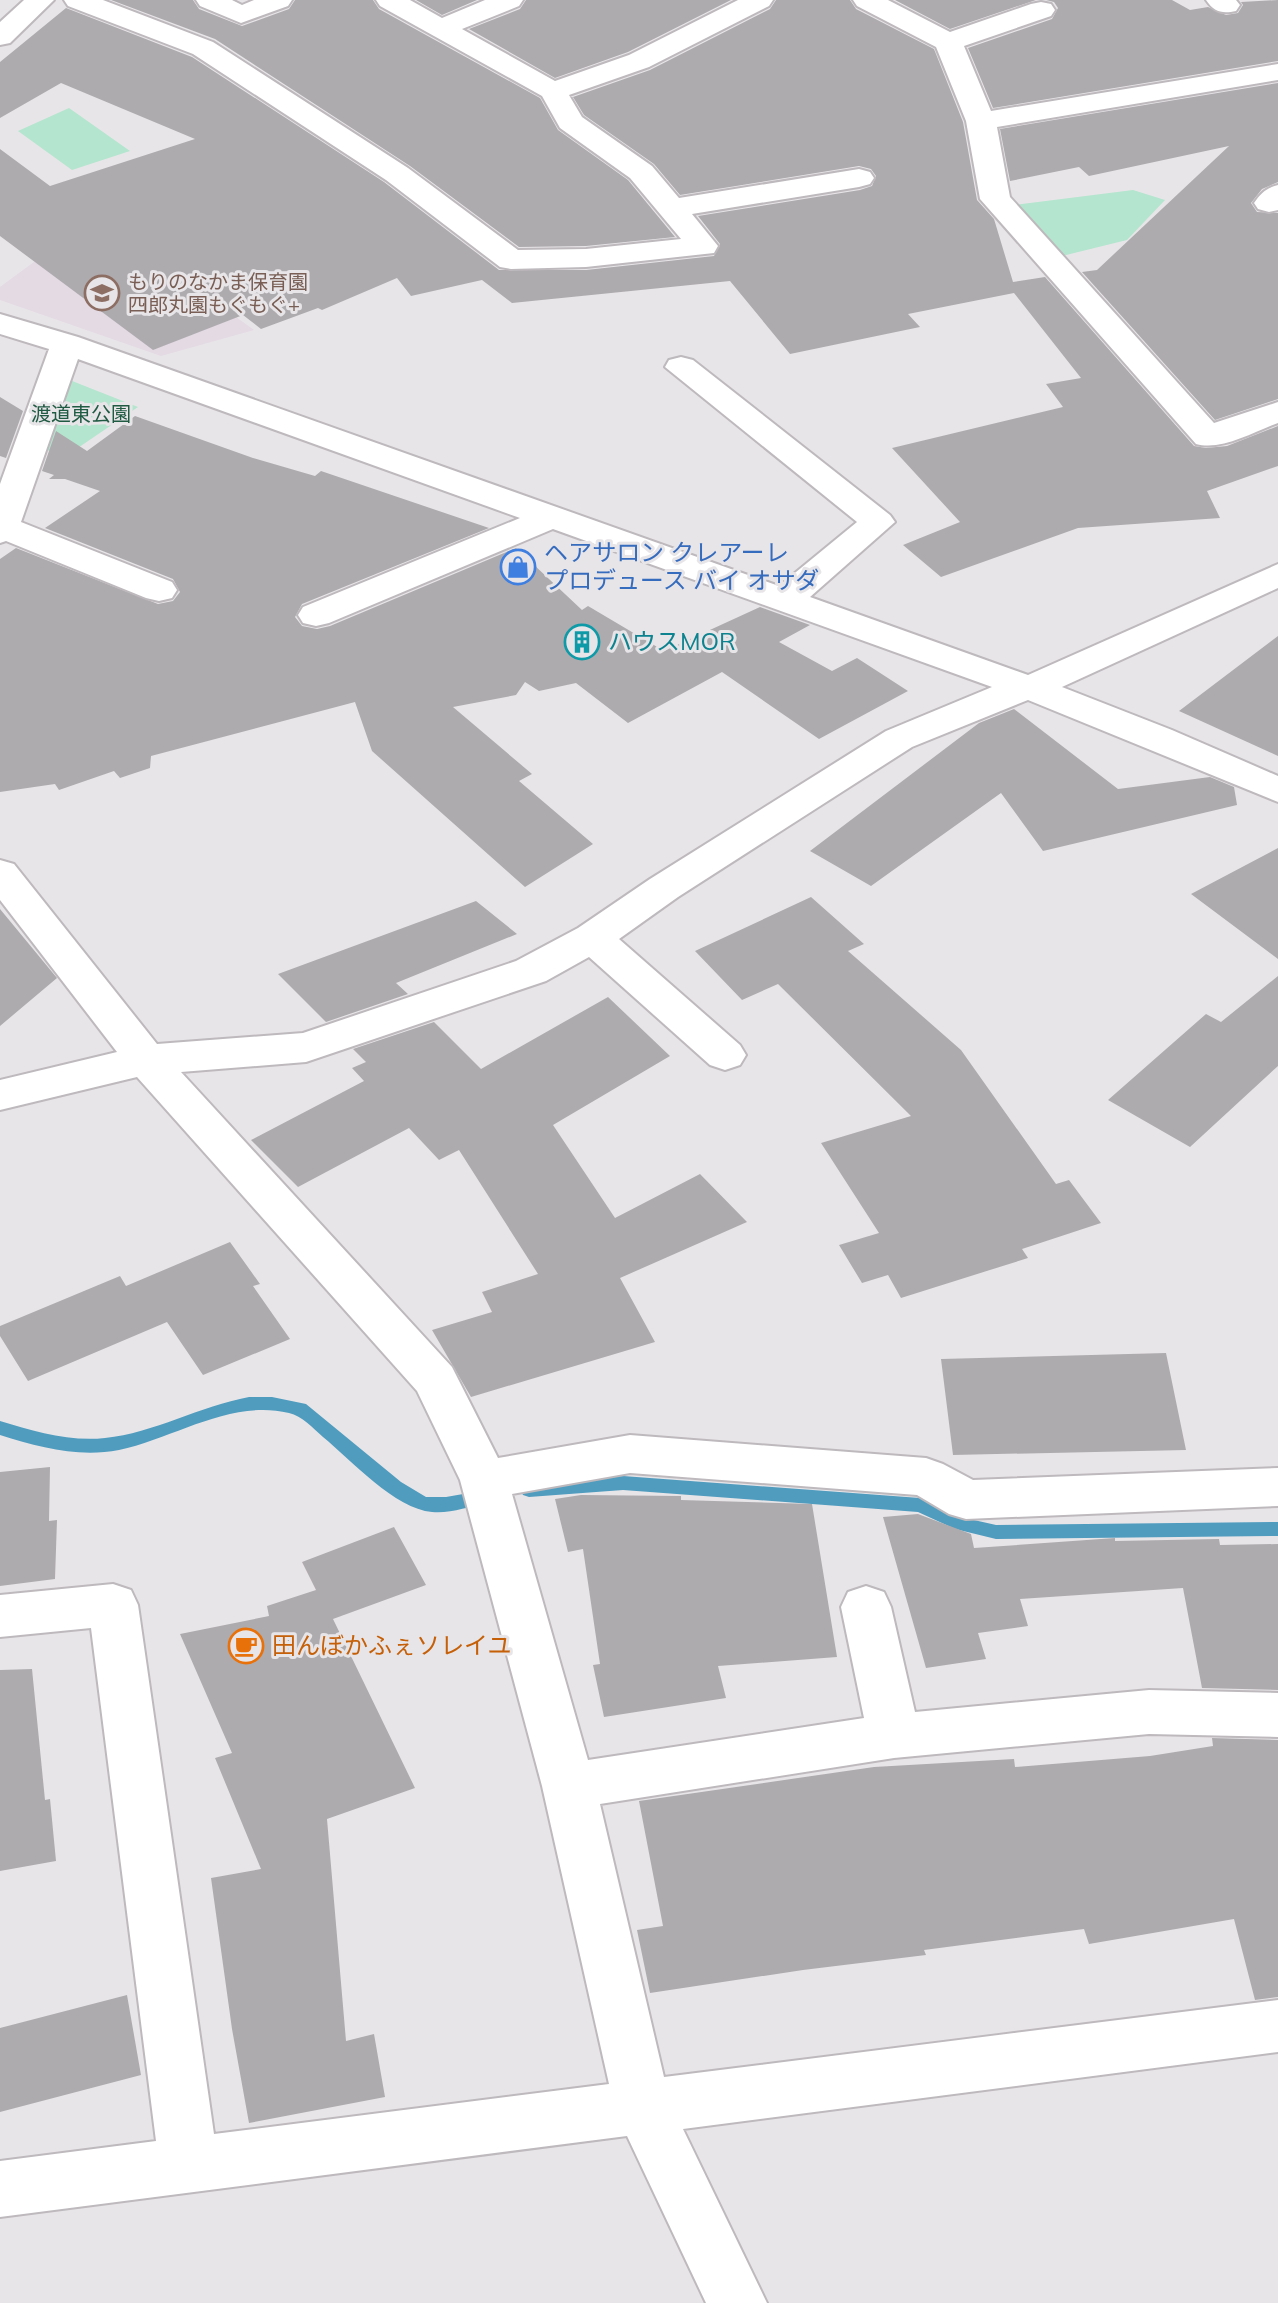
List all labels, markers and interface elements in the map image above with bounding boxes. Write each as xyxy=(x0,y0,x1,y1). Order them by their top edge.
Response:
place label: もりのなかま保育園 四郎丸園もぐもぐ+ xyxy=(128,269,308,317)
school or university icon: もりのなかま保育園 四郎丸園もぐもぐ+ xyxy=(83,274,121,312)
park label: 渡道東公園 xyxy=(31,401,131,426)
place label: ヘアサロン クレアーレ プロデュース バイ オサダ xyxy=(544,537,819,595)
shop icon: ヘアサロン クレアーレ プロデュース バイ オサダ xyxy=(499,548,537,586)
building icon: ハウスMOR xyxy=(563,623,601,661)
place label: ハウスMOR xyxy=(608,626,736,656)
cafe icon: 田んぼかふぇソレイユ xyxy=(227,1627,265,1665)
place label: 田んぼかふぇソレイユ xyxy=(272,1630,512,1660)

